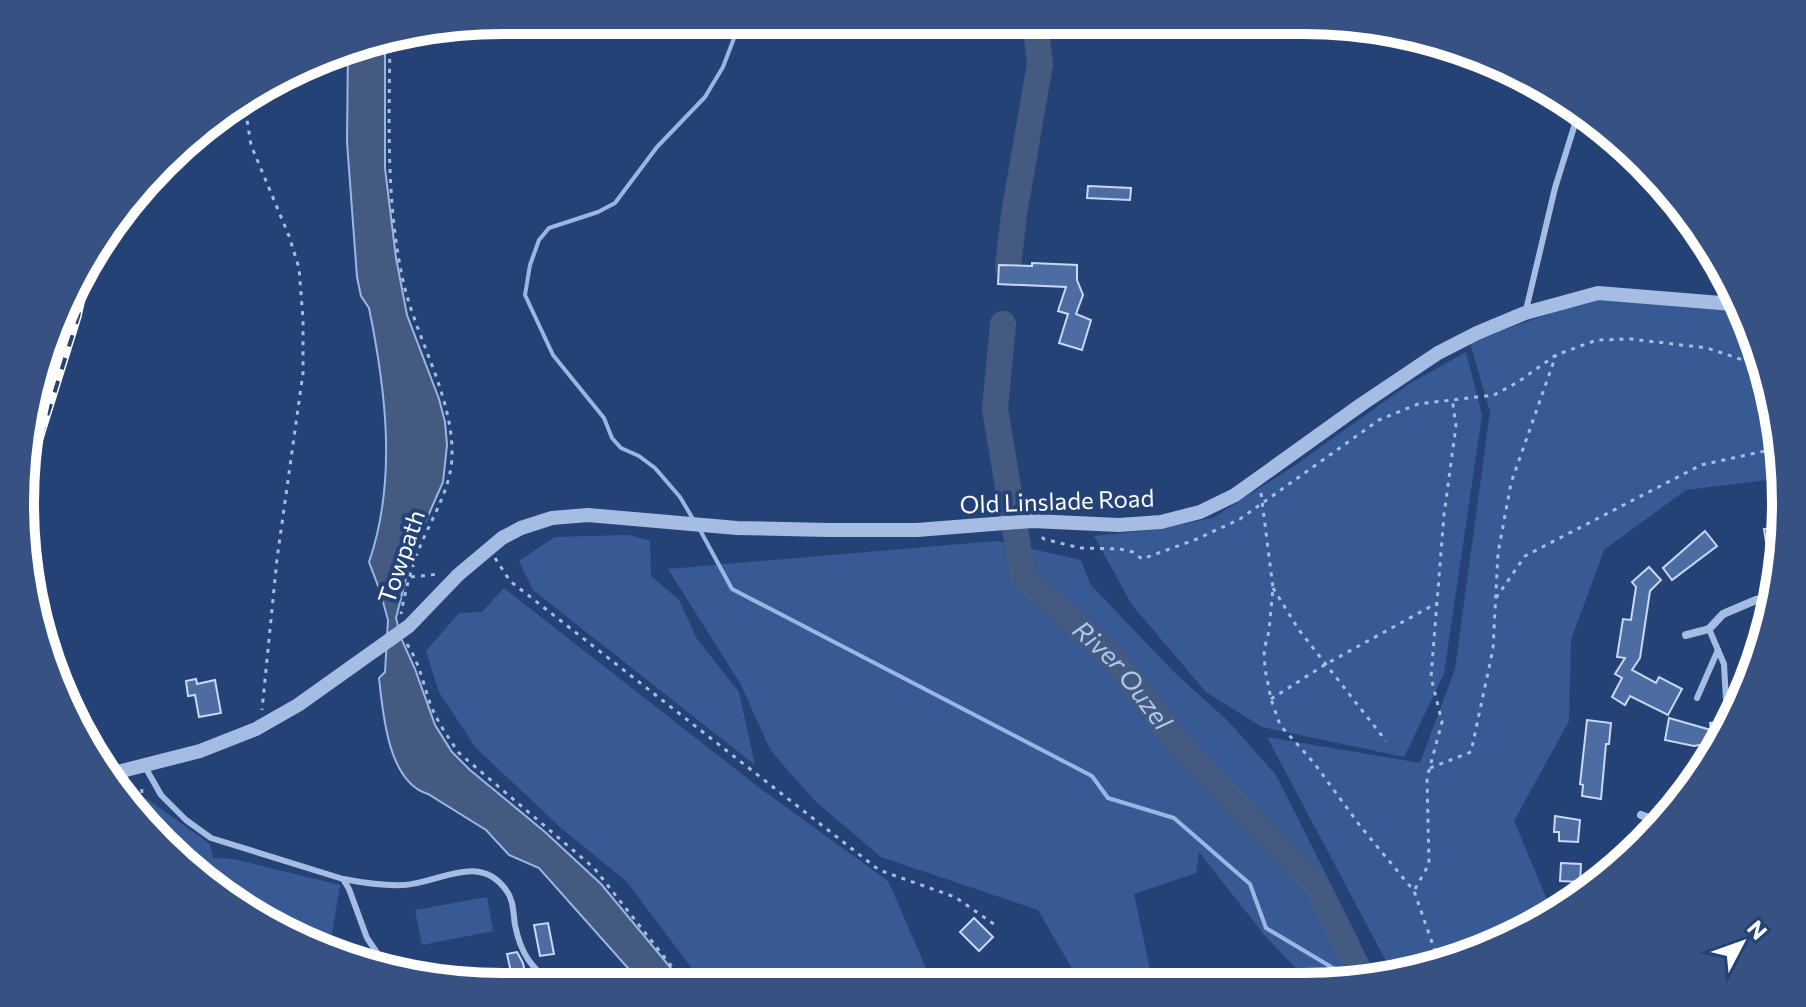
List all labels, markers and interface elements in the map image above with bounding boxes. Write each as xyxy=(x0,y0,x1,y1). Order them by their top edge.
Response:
street label: Old Linslade Road xyxy=(959,483,1155,518)
street label: Towpath xyxy=(371,506,430,607)
water label: River Ouzel xyxy=(1068,613,1180,736)
north arrow xyxy=(1702,903,1782,983)
text: N xyxy=(1742,914,1773,945)

